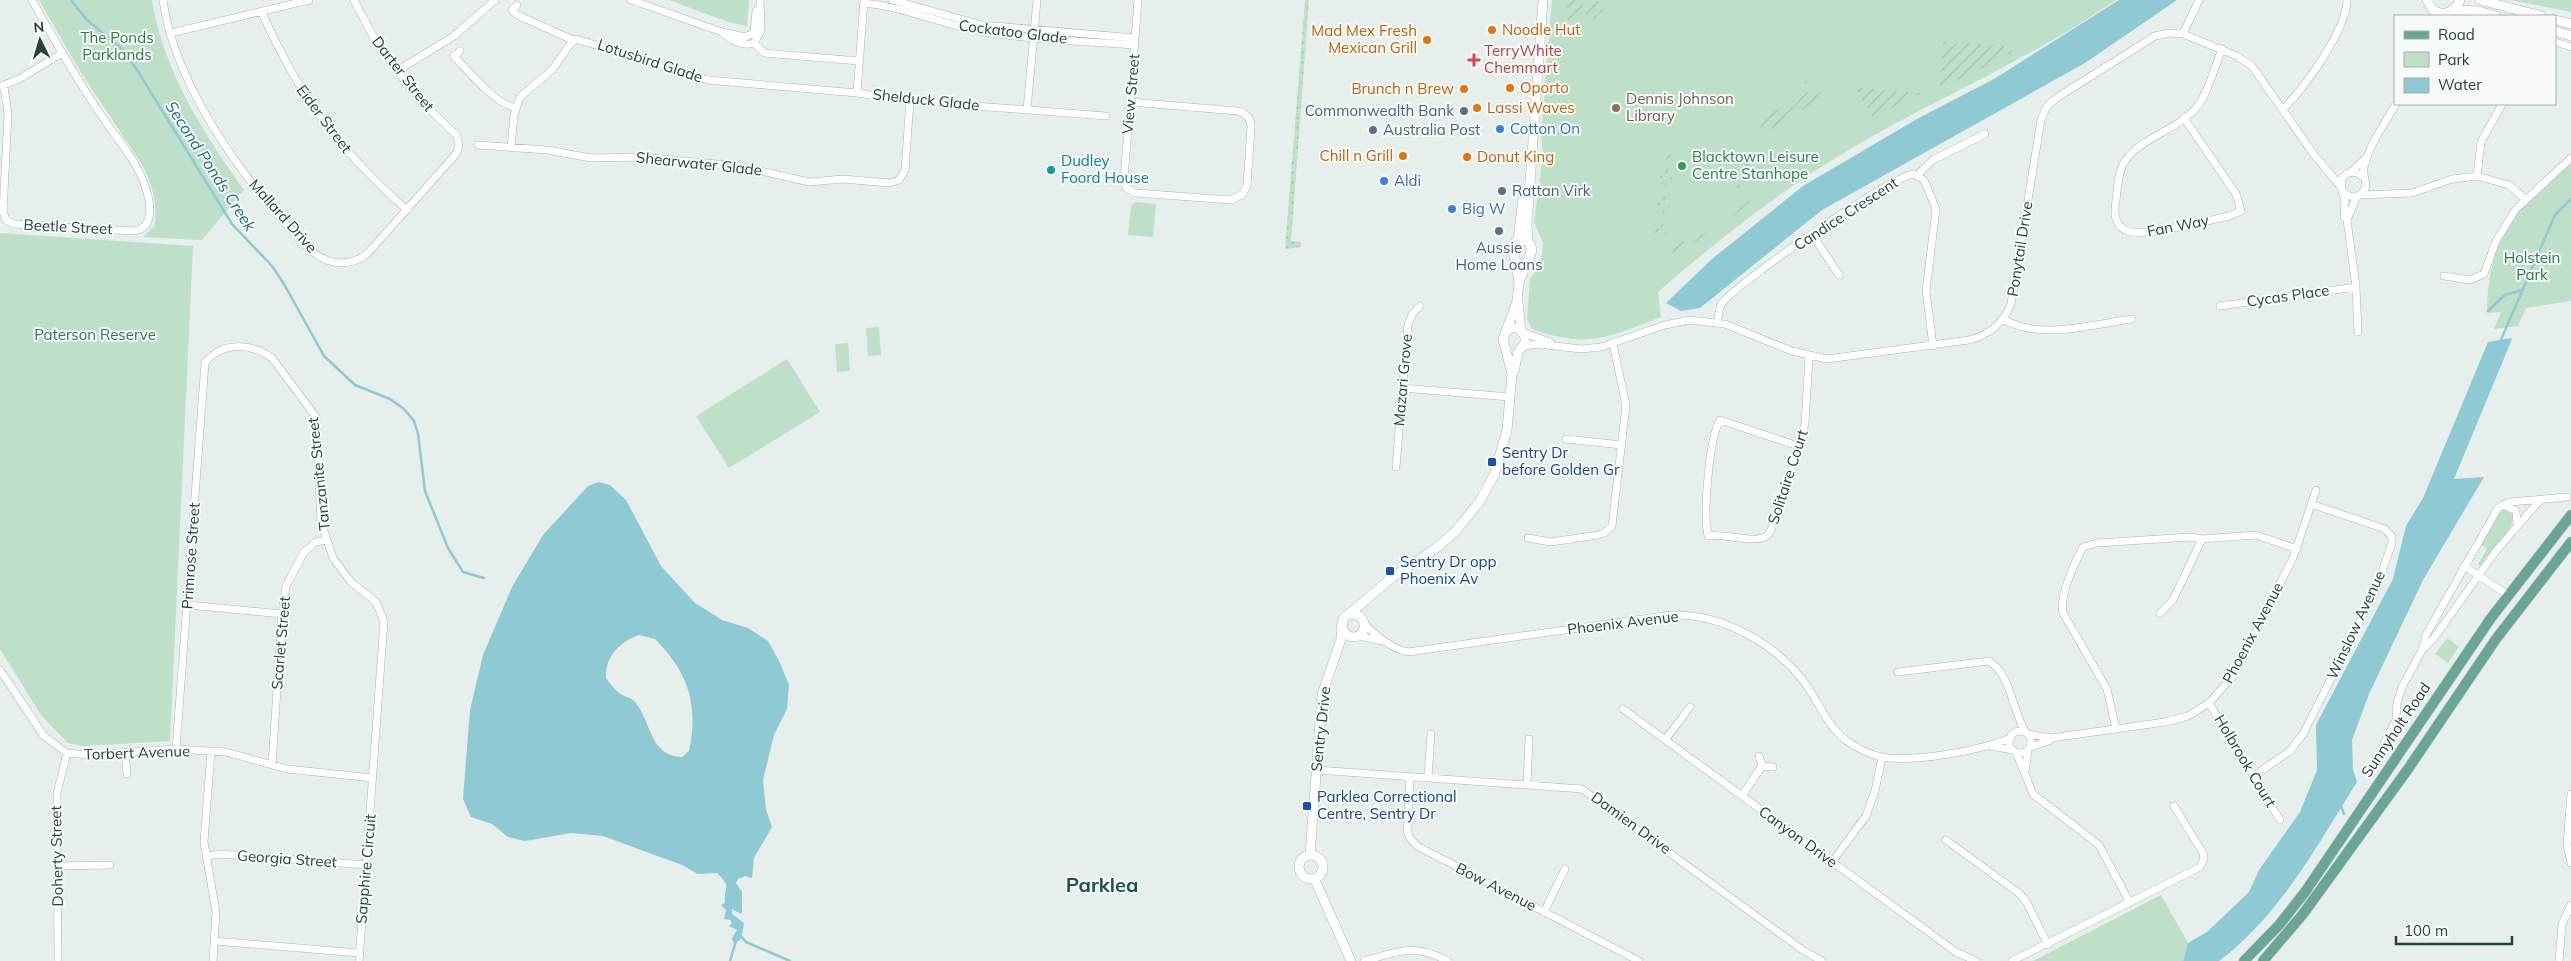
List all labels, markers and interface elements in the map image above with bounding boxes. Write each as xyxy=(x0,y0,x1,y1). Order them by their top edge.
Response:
north arrow xyxy=(15,15,65,65)
street label: Cockatoo Glade xyxy=(958,15,1068,48)
legend xyxy=(2394,15,2556,105)
text: N xyxy=(33,18,45,36)
place label: Noodle Hut xyxy=(1502,20,1580,39)
place label: Mad Mex Fresh Mexican Grill xyxy=(1311,21,1417,57)
marker: Noodle Hut xyxy=(1486,24,1498,36)
text: Road xyxy=(2438,25,2475,44)
park label: The Ponds Parklands xyxy=(80,28,154,64)
street label: Darter Street xyxy=(368,32,439,115)
marker: Mad Mex Fresh Mexican Grill xyxy=(1421,34,1433,46)
street label: Lotusbird Glade xyxy=(595,35,705,86)
place label: TerryWhite Chemmart xyxy=(1484,41,1562,77)
text: Park xyxy=(2438,50,2470,69)
street label: View Street xyxy=(1118,53,1143,135)
marker: TerryWhite Chemmart xyxy=(1468,54,1480,66)
text: Water xyxy=(2438,75,2482,94)
place label: Oporto xyxy=(1520,78,1569,97)
place label: Brunch n Brew xyxy=(1351,79,1454,98)
street label: Eider Street xyxy=(293,81,356,157)
marker: Oporto xyxy=(1504,82,1516,94)
marker: Brunch n Brew xyxy=(1458,83,1470,95)
street label: Shelduck Glade xyxy=(872,84,980,115)
place label: Dennis Johnson Library xyxy=(1626,89,1734,125)
water label: Second Ponds Creek xyxy=(161,97,261,236)
place label: Lassi Waves xyxy=(1487,98,1575,117)
place label: Commonwealth Bank xyxy=(1305,101,1454,120)
marker: Lassi Waves xyxy=(1471,102,1483,114)
marker: Dennis Johnson Library xyxy=(1610,102,1622,114)
marker: Commonwealth Bank xyxy=(1458,105,1470,117)
place label: Cotton On xyxy=(1510,119,1580,138)
place label: Australia Post xyxy=(1383,120,1480,139)
marker: Cotton On xyxy=(1494,123,1506,135)
marker: Australia Post xyxy=(1367,124,1379,136)
place label: Chill n Grill xyxy=(1319,146,1393,165)
street label: Shearwater Glade xyxy=(635,147,763,180)
place label: Donut King xyxy=(1477,147,1554,166)
place label: Blacktown Leisure Centre Stanhope xyxy=(1692,147,1819,183)
marker: Chill n Grill xyxy=(1397,150,1409,162)
place label: Dudley Foord House xyxy=(1061,151,1149,187)
marker: Donut King xyxy=(1461,151,1473,163)
marker: Blacktown Leisure Centre Stanhope xyxy=(1676,160,1688,172)
marker: Dudley Foord House xyxy=(1045,164,1057,176)
place label: Aldi xyxy=(1394,171,1421,190)
street label: Candice Crescent xyxy=(1790,173,1901,254)
street label: Mallard Drive xyxy=(245,175,321,256)
marker: Aldi xyxy=(1378,175,1390,187)
place label: Rattan Virk xyxy=(1512,181,1591,200)
marker: Rattan Virk xyxy=(1496,185,1508,197)
place label: Big W xyxy=(1462,199,1506,218)
street label: Ponytail Drive xyxy=(2003,200,2036,298)
marker: Big W xyxy=(1446,203,1458,215)
street label: Fan Way xyxy=(2145,210,2210,241)
street label: Beetle Street xyxy=(23,215,113,238)
marker: Aussie Home Loans xyxy=(1493,225,1505,237)
place label: Aussie Home Loans xyxy=(1455,238,1543,274)
park label: Holstein Park xyxy=(2504,248,2560,284)
street label: Cycas Place xyxy=(2245,280,2330,311)
park label: Paterson Reserve xyxy=(34,325,156,344)
street label: Mazari Grove xyxy=(1389,333,1416,427)
street label: Tanzanite Street xyxy=(303,417,334,531)
street label: Solitaire Court xyxy=(1763,427,1812,527)
place label: Sentry Dr before Golden Gr xyxy=(1502,443,1620,479)
marker: Sentry Dr before Golden Gr xyxy=(1486,456,1498,468)
street label: Primrose Street xyxy=(177,502,204,610)
place label: Sentry Dr opp Phoenix Av xyxy=(1400,552,1496,588)
marker: Sentry Dr opp Phoenix Av xyxy=(1384,565,1396,577)
street label: Winslow Avenue xyxy=(2322,567,2389,682)
street label: Phoenix Avenue xyxy=(2218,579,2287,687)
street label: Scarlet Street xyxy=(267,596,294,690)
street label: Phoenix Avenue xyxy=(1566,606,1680,639)
street label: Sunnyholt Road xyxy=(2357,679,2434,781)
street label: Sentry Drive xyxy=(1307,685,1334,772)
street label: Holbrook Court xyxy=(2210,711,2281,811)
street label: Torbert Avenue xyxy=(84,741,190,764)
place label: Parklea Correctional Centre, Sentry Dr xyxy=(1317,787,1457,823)
street label: Damien Drive xyxy=(1588,787,1675,858)
marker: Parklea Correctional Centre, Sentry Dr xyxy=(1301,800,1313,812)
street label: Canyon Drive xyxy=(1755,802,1842,872)
street label: Doherty Street xyxy=(46,805,67,907)
street label: Sapphire Circuit xyxy=(351,813,380,925)
street label: Georgia Street xyxy=(236,846,338,871)
street label: Bow Avenue xyxy=(1453,858,1540,915)
district label: Parklea xyxy=(1066,872,1138,897)
scale bar xyxy=(2396,914,2512,946)
text: 100 m xyxy=(2404,921,2448,940)

